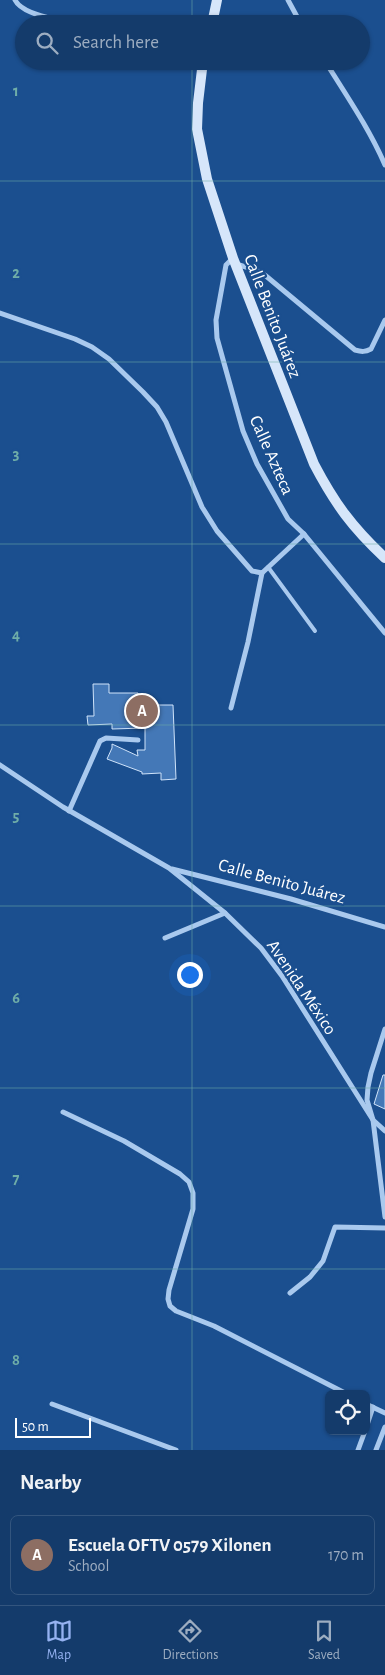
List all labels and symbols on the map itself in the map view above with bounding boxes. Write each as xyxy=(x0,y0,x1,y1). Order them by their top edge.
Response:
text: 1 xyxy=(13,83,19,99)
street label: Calle Benito Juárez xyxy=(240,252,304,381)
text: 2 xyxy=(12,265,20,281)
street label: Calle Azteca xyxy=(246,413,296,498)
text: 3 xyxy=(13,446,20,462)
text: 4 xyxy=(12,627,20,643)
pin: A xyxy=(126,692,158,730)
text: 5 xyxy=(13,808,20,824)
street label: Calle Benito Juárez xyxy=(216,856,347,908)
street label: Avenida México xyxy=(263,937,339,1038)
your location xyxy=(177,962,203,988)
text: 6 xyxy=(12,990,20,1006)
text: 7 xyxy=(13,1171,20,1187)
text: 8 xyxy=(12,1352,20,1368)
scale bar xyxy=(15,1415,91,1438)

